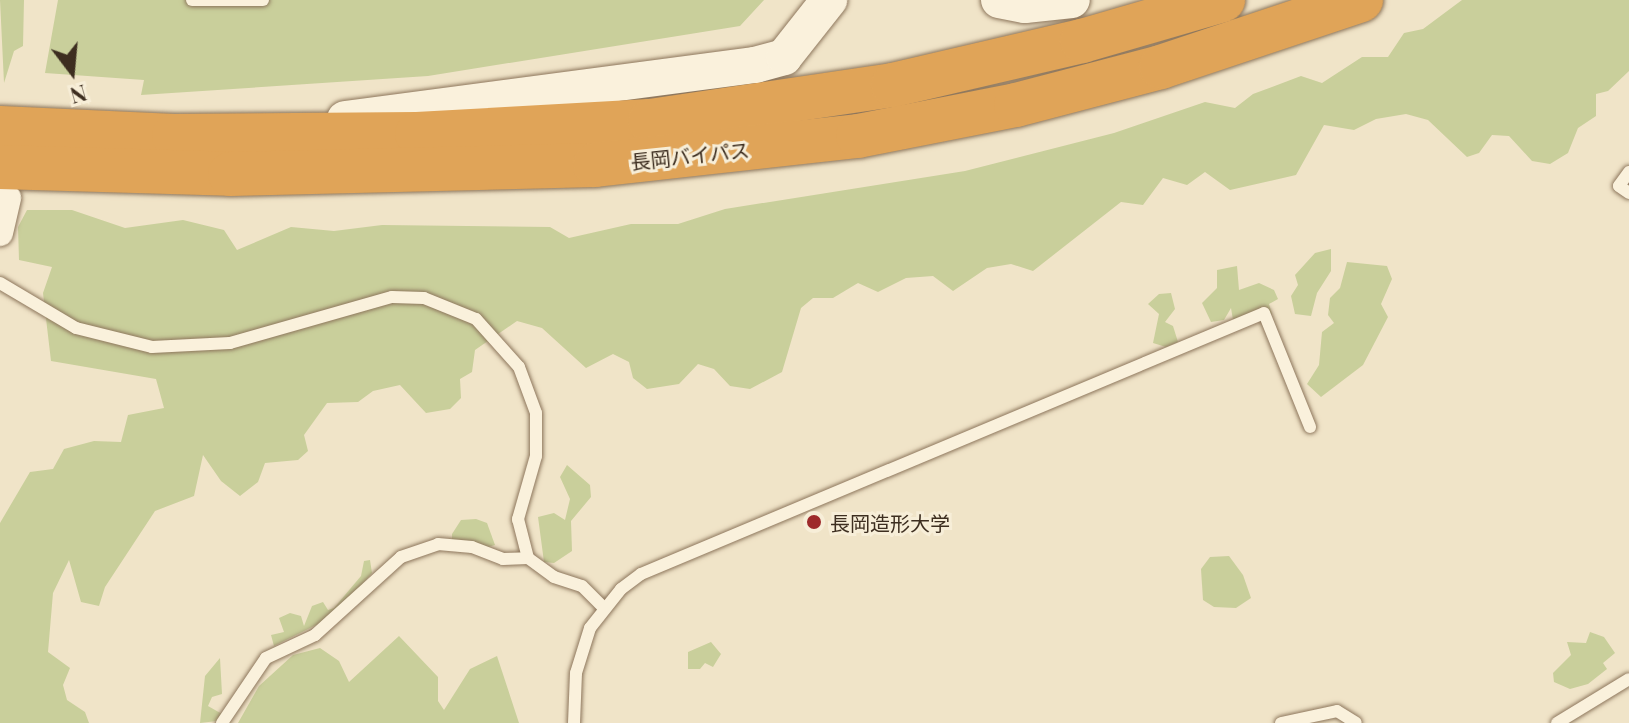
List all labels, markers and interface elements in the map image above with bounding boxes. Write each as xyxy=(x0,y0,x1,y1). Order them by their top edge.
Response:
north arrow xyxy=(32,32,112,112)
text: N xyxy=(67,78,90,112)
street label: 長岡バイパス xyxy=(629,137,751,173)
place label: 長岡造形大学 xyxy=(830,510,950,534)
marker: 長岡造形大学 xyxy=(805,513,823,531)

